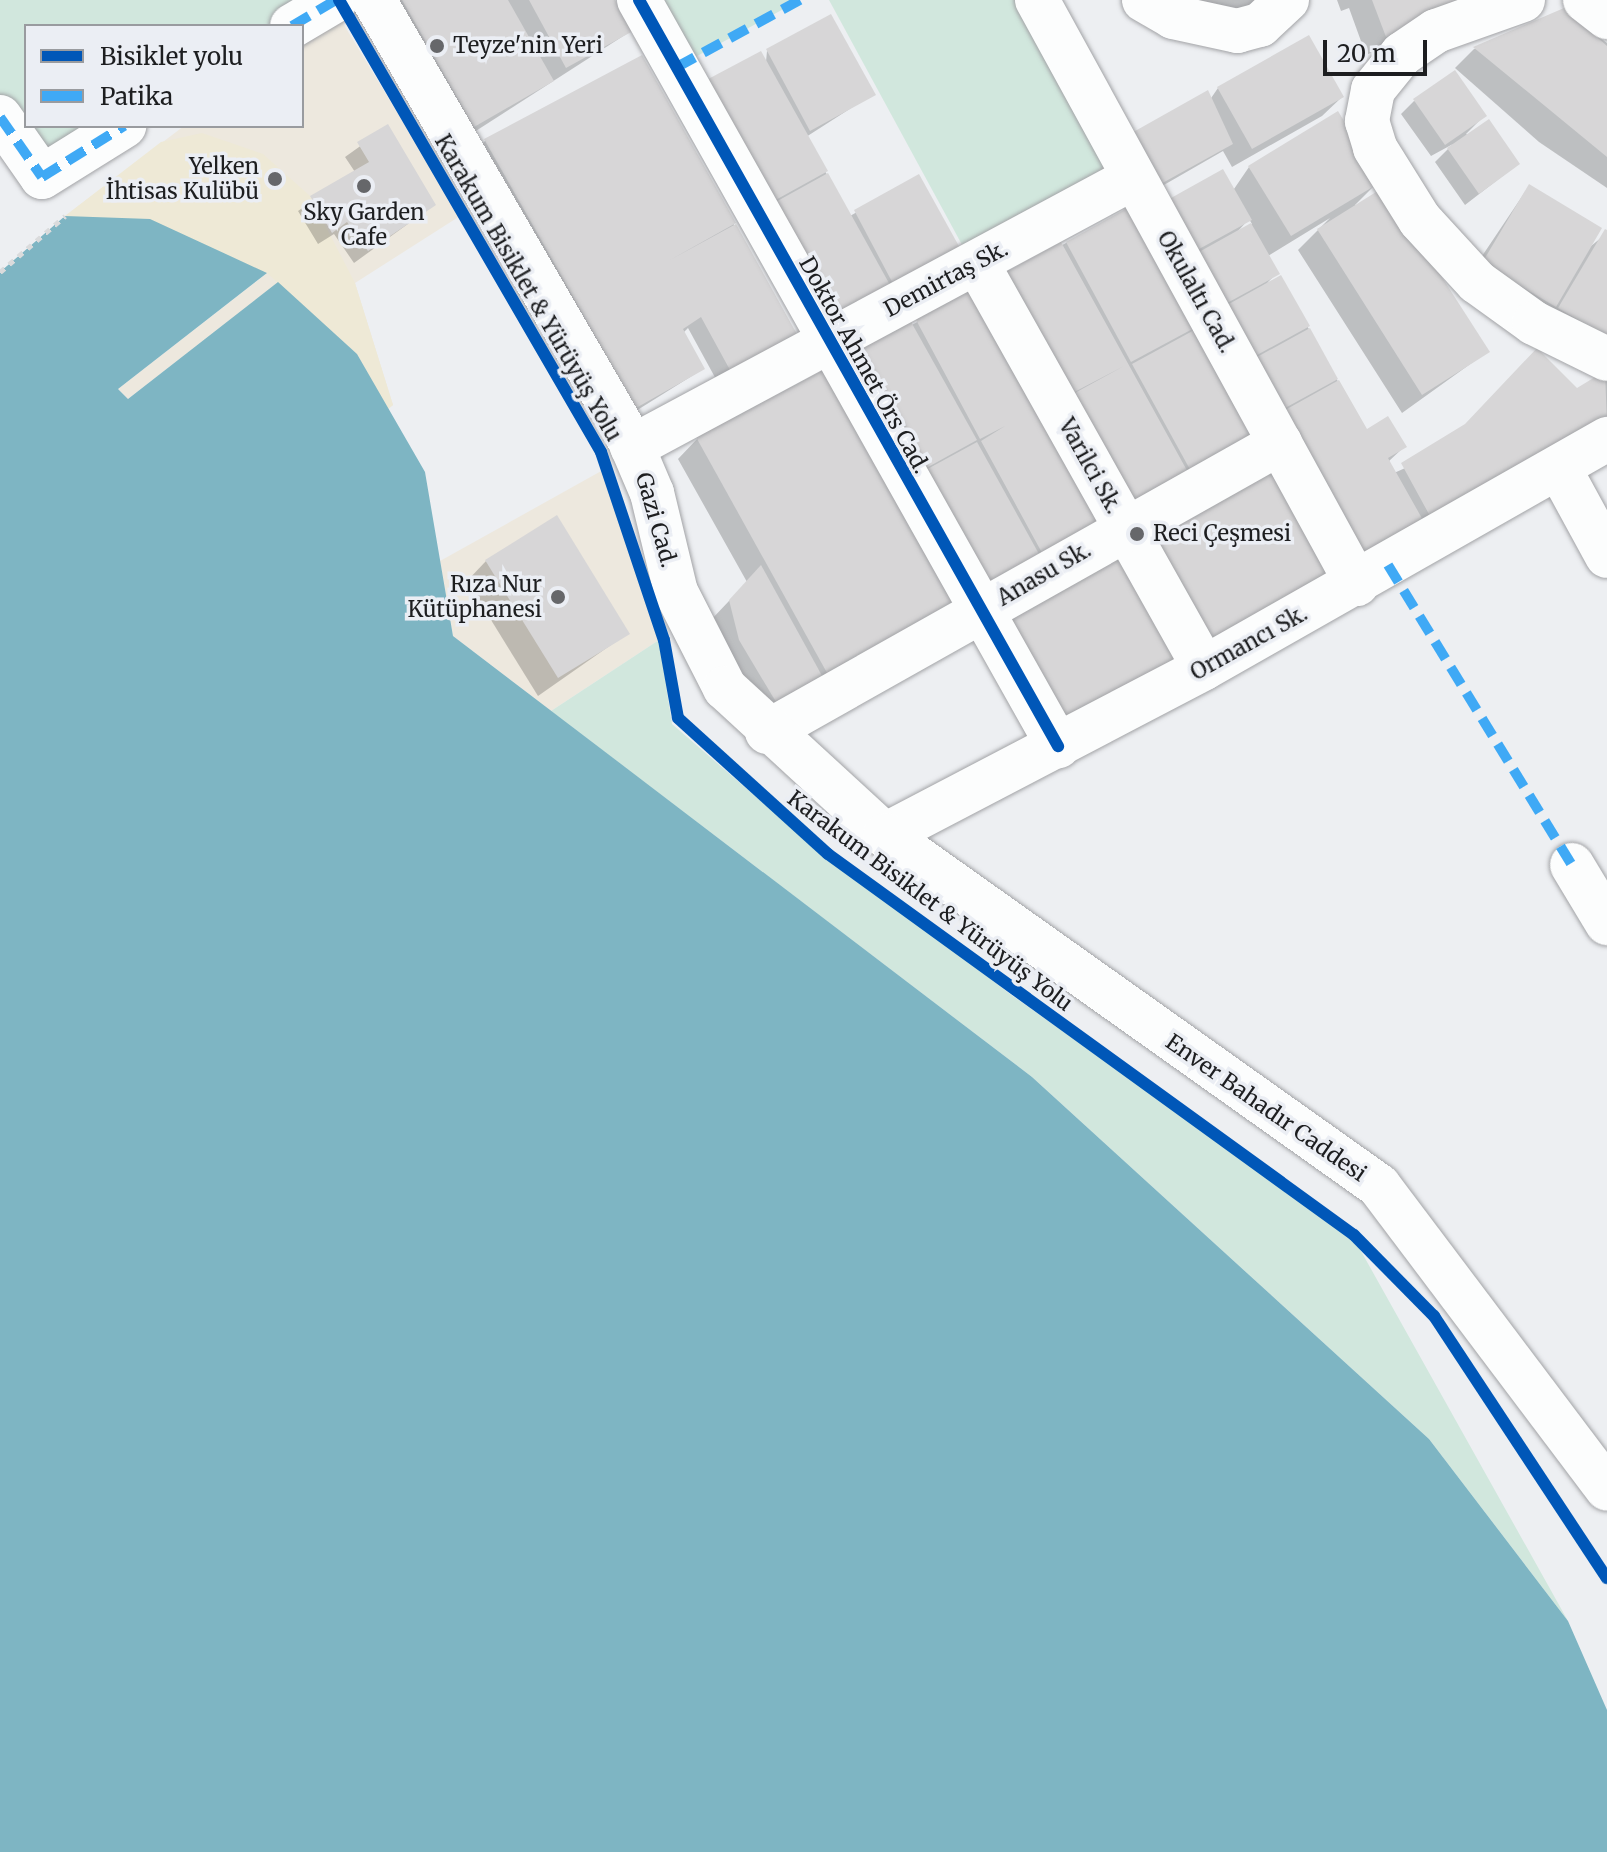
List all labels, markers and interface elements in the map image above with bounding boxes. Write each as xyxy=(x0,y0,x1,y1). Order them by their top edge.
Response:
legend xyxy=(24,24,304,128)
scale bar xyxy=(1327,24,1431,74)
place label: Teyze'nin Yeri xyxy=(453,33,603,59)
marker: Teyze'nin Yeri xyxy=(428,37,446,55)
text: 20 m xyxy=(1337,38,1396,69)
text: Bisiklet yolu xyxy=(100,41,243,72)
text: Patika xyxy=(100,81,173,112)
street label: Karakum Bisiklet & Yürüyüş Yolu xyxy=(429,130,627,446)
place label: Yelken İhtisas Kulübü xyxy=(106,153,259,204)
marker: Yelken İhtisas Kulübü xyxy=(266,170,284,188)
marker: Sky Garden Cafe xyxy=(355,177,373,195)
place label: Sky Garden Cafe xyxy=(303,199,425,250)
street label: Okulaltı Cad. xyxy=(1152,227,1240,357)
street label: Demirtaş Sk. xyxy=(880,235,1012,323)
street label: Doktor Ahmet Örs Cad. xyxy=(793,252,935,478)
street label: Varilci Sk. xyxy=(1053,414,1127,518)
street label: Gazi Cad. xyxy=(630,470,682,570)
place label: Reci Çeşmesi xyxy=(1153,521,1291,547)
marker: Reci Çeşmesi xyxy=(1128,525,1146,543)
street label: Anasu Sk. xyxy=(992,537,1096,611)
place label: Rıza Nur Kütüphanesi xyxy=(408,571,542,622)
marker: Rıza Nur Kütüphanesi xyxy=(549,588,567,606)
street label: Ormancı Sk. xyxy=(1186,600,1312,686)
street label: Karakum Bisiklet & Yürüyüş Yolu xyxy=(782,785,1078,1017)
street label: Enver Bahadır Caddesi xyxy=(1161,1029,1371,1187)

